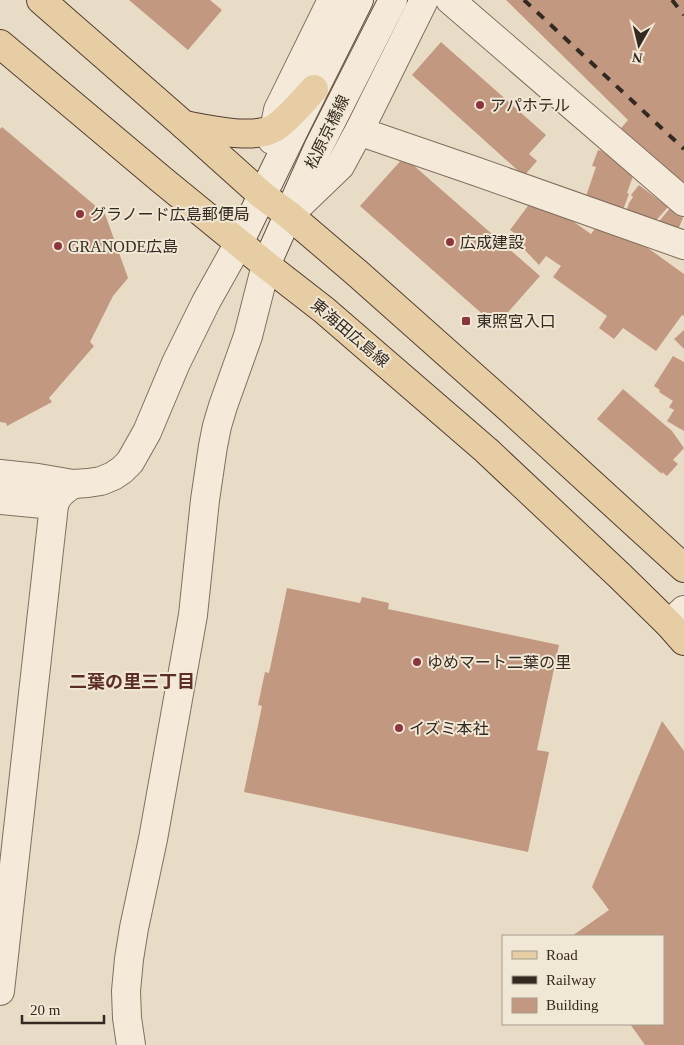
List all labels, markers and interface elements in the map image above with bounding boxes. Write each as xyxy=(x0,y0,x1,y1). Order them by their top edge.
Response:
north arrow xyxy=(614,20,664,70)
text: N xyxy=(631,49,643,66)
street label: 松原京橋線 xyxy=(302,92,352,172)
place label: アパホテル xyxy=(490,97,570,114)
marker: アパホテル xyxy=(474,99,486,111)
place label: グラノード広島郵便局 xyxy=(90,206,250,223)
marker: グラノード広島郵便局 xyxy=(74,208,86,220)
place label: 広成建設 xyxy=(460,234,524,251)
marker: 広成建設 xyxy=(444,236,456,248)
place label: GRANODE広島 xyxy=(68,238,178,255)
marker: GRANODE広島 xyxy=(52,240,64,252)
street label: 東海田広島線 xyxy=(308,296,392,370)
place label: 東照宮入口 xyxy=(476,313,556,330)
marker: 東照宮入口 xyxy=(460,315,472,327)
place label: ゆめマート二葉の里 xyxy=(427,654,571,671)
marker: ゆめマート二葉の里 xyxy=(411,656,423,668)
district label: 二葉の里三丁目 xyxy=(69,672,195,692)
place label: イズミ本社 xyxy=(409,720,489,737)
marker: イズミ本社 xyxy=(393,722,405,734)
legend xyxy=(502,935,664,1025)
text: Road xyxy=(546,947,578,963)
text: Railway xyxy=(546,972,596,988)
scale bar xyxy=(22,992,105,1024)
text: Building xyxy=(546,997,599,1013)
text: 20 m xyxy=(30,1002,61,1018)

